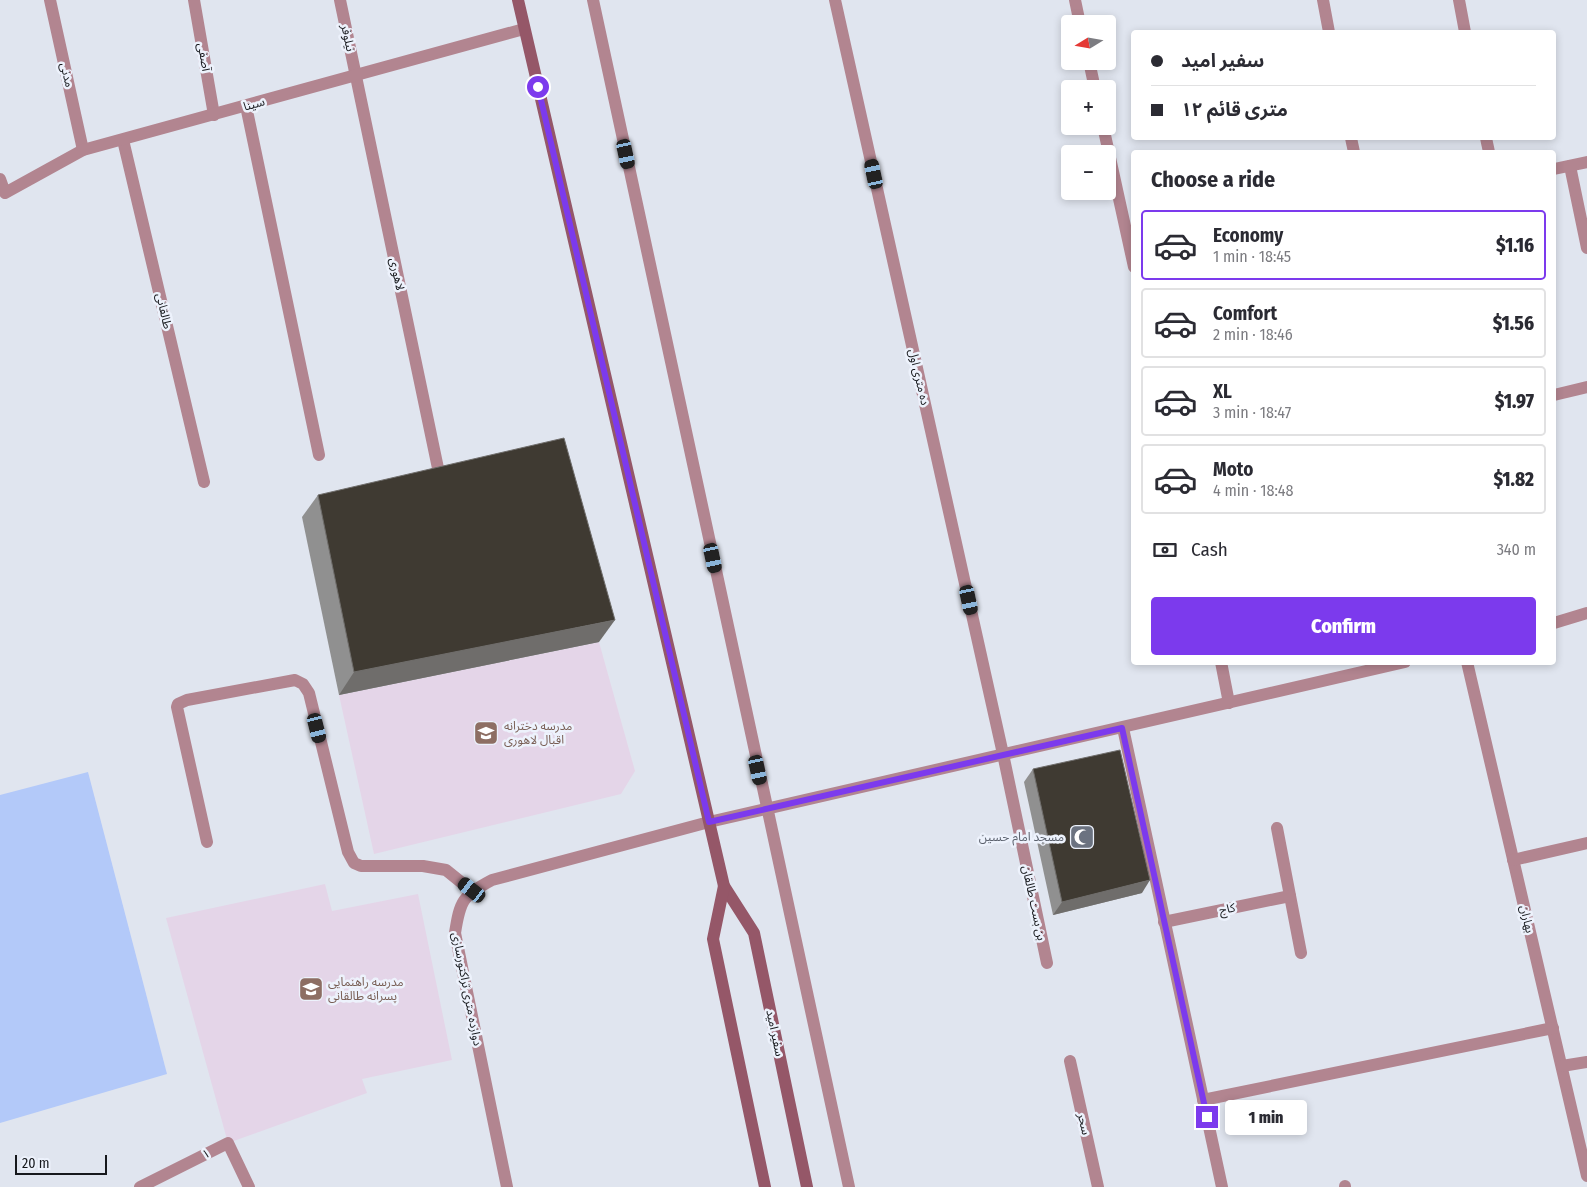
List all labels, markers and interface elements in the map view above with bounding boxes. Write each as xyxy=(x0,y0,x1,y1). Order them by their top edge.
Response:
north arrow xyxy=(1061,15,1116,70)
map controls xyxy=(1061,15,1116,200)
street label: نیلوفر xyxy=(338,22,358,53)
street label: آصفی xyxy=(195,42,213,73)
text: سفیر امید xyxy=(1181,49,1264,72)
street label: مدنی xyxy=(57,61,77,89)
route start xyxy=(527,76,549,98)
button: + xyxy=(1061,80,1116,135)
street label: سینا xyxy=(242,94,266,114)
text: ۱۲ متری قائم xyxy=(1181,98,1288,121)
car xyxy=(615,138,636,170)
button: − xyxy=(1061,145,1116,200)
car xyxy=(863,158,884,190)
text: Choose a ride xyxy=(1151,166,1275,193)
icon: car xyxy=(1153,223,1198,268)
text: Economy xyxy=(1213,224,1283,247)
text: $1.16 xyxy=(1496,234,1534,257)
text: 1 min · 18:45 xyxy=(1213,247,1291,266)
street label: لاهوری xyxy=(387,256,407,292)
street label: طالقانی xyxy=(153,292,175,330)
icon: car xyxy=(1153,301,1198,346)
text: Comfort xyxy=(1213,302,1277,325)
text: $1.56 xyxy=(1493,312,1534,335)
text: 2 min · 18:46 xyxy=(1213,325,1293,344)
street label: ده متری اول xyxy=(906,347,932,407)
icon: car xyxy=(1153,379,1198,424)
text: XL xyxy=(1213,380,1232,403)
text: $1.97 xyxy=(1495,390,1534,413)
text: 3 min · 18:47 xyxy=(1213,403,1291,422)
icon: car xyxy=(1153,457,1198,502)
text: Moto xyxy=(1213,458,1253,481)
text: $1.82 xyxy=(1493,468,1534,491)
text: 4 min · 18:48 xyxy=(1213,481,1293,500)
icon: cash xyxy=(1151,536,1179,564)
text: Cash xyxy=(1191,538,1228,561)
text: 340 m xyxy=(1497,540,1536,559)
car xyxy=(702,542,723,574)
car xyxy=(958,584,979,616)
button: Confirm xyxy=(1151,597,1536,655)
car xyxy=(306,712,327,744)
place label: مدرسه دخترانه اقبال لاهوری xyxy=(504,719,572,747)
school or university icon: مدرسه دخترانه اقبال لاهوری xyxy=(473,720,499,746)
car xyxy=(747,754,768,786)
mosque icon: مسجد امام حسین xyxy=(1069,824,1095,850)
place label: مسجد امام حسین xyxy=(979,830,1064,846)
street label: بن بست طالقان xyxy=(1019,864,1049,942)
car xyxy=(455,875,488,905)
street label: کاج xyxy=(1218,900,1238,919)
street label: بهاران xyxy=(1517,904,1537,934)
street label: دوازده متری تراکتورسازی xyxy=(449,931,485,1047)
place label: مدرسه راهنمایی پسرانه طالقانی xyxy=(328,975,404,1004)
school or university icon: مدرسه راهنمایی پسرانه طالقانی xyxy=(298,976,324,1002)
street label: سفیر امید xyxy=(763,1008,787,1058)
callout: 1 min xyxy=(1224,1100,1307,1134)
route end xyxy=(1196,1106,1218,1128)
text: 1 min xyxy=(1249,1108,1283,1127)
street label: سحر xyxy=(1075,1111,1093,1136)
street label: ‍۱ xyxy=(200,1146,212,1162)
scale bar xyxy=(15,1152,108,1175)
text: 20 m xyxy=(22,1155,50,1172)

